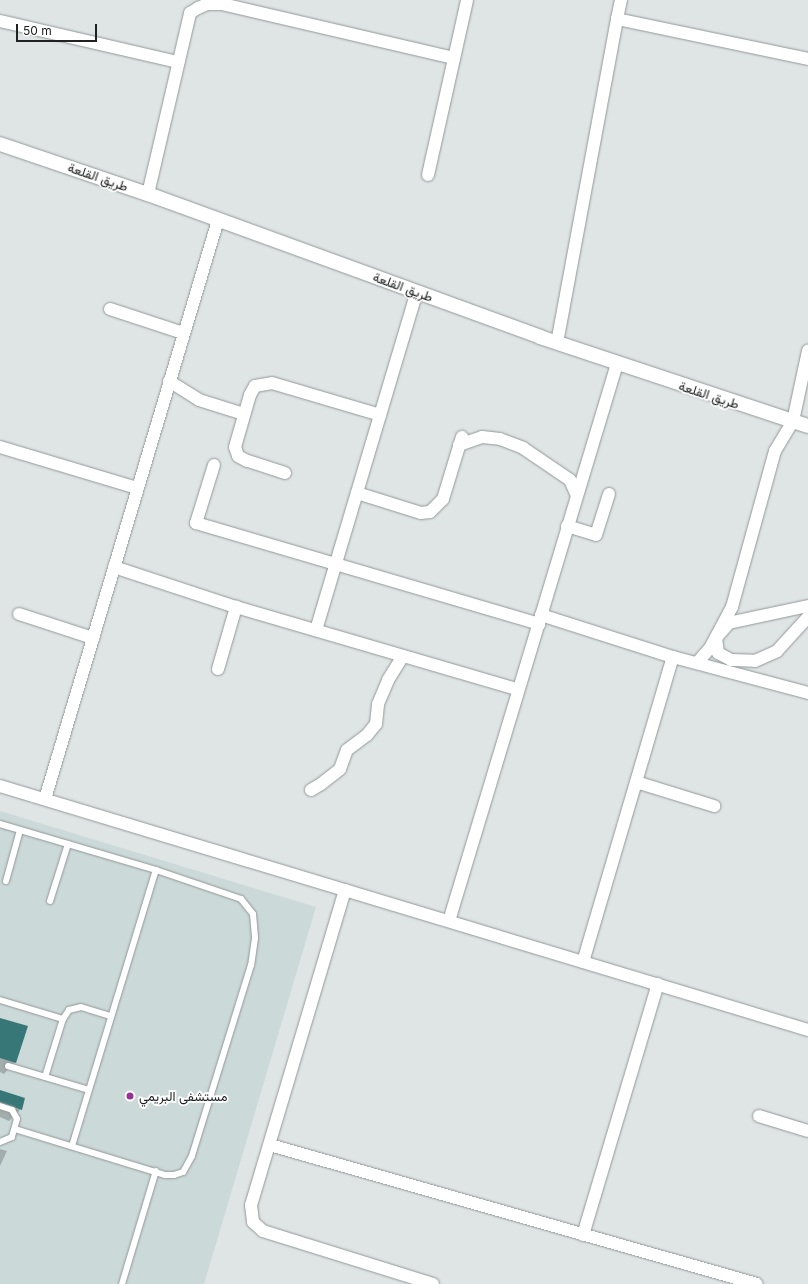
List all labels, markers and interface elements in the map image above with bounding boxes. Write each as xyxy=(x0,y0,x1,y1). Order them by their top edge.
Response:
scale bar xyxy=(18,16,99,42)
text: 50 m xyxy=(23,23,52,38)
street label: طريق القلعة xyxy=(66,159,130,195)
street label: طريق القلعة xyxy=(371,269,435,305)
street label: طريق القلعة xyxy=(677,378,741,412)
place label: مستشفى البريمي xyxy=(139,1088,228,1104)
marker: مستشفى البريمي xyxy=(124,1090,136,1102)

